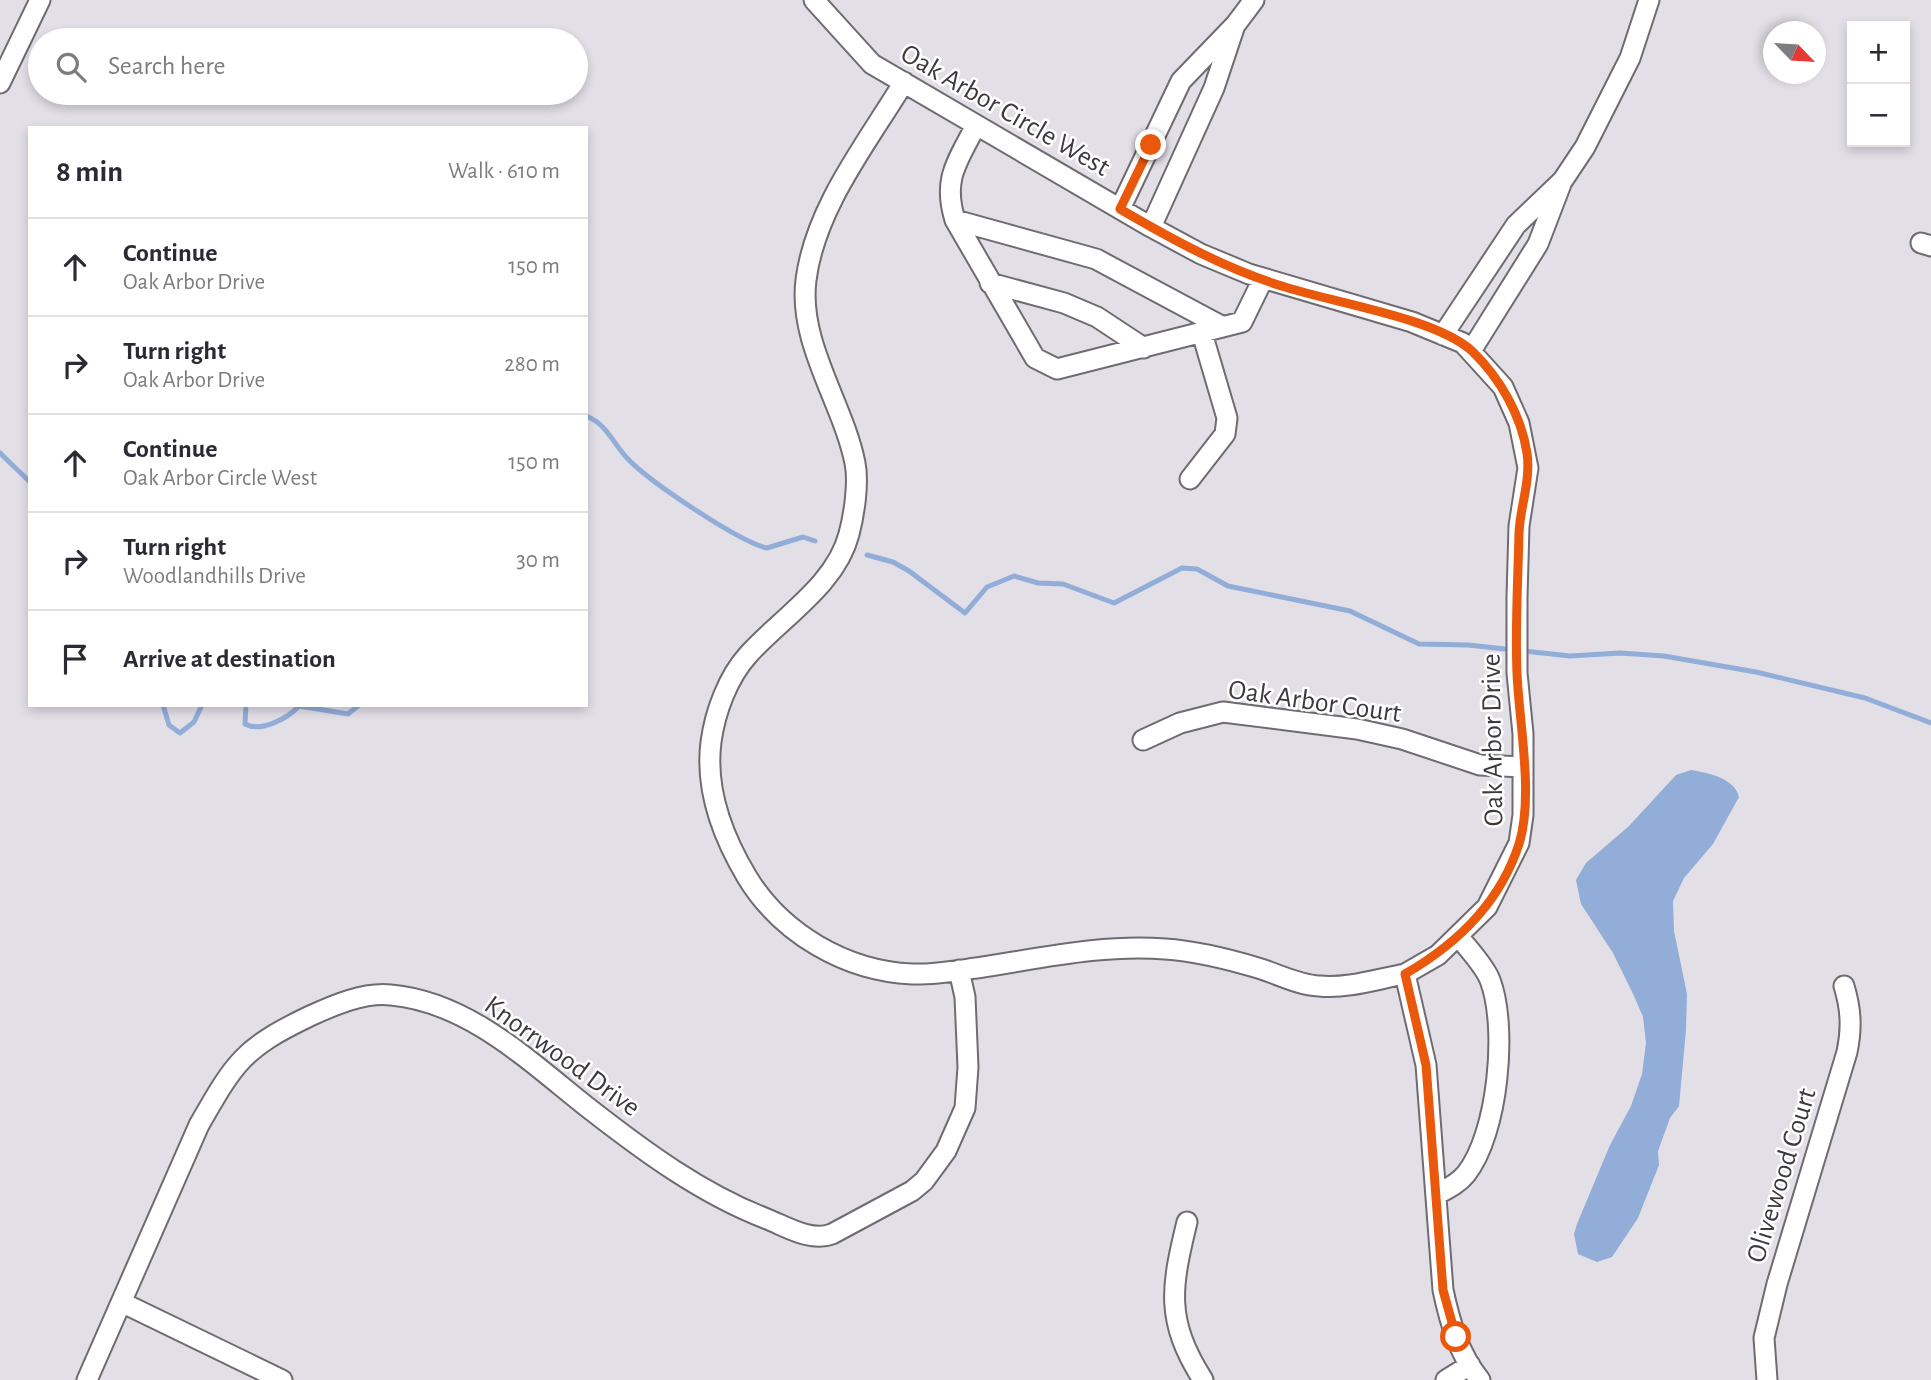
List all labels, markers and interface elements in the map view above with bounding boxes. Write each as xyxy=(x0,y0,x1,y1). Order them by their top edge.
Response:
north arrow xyxy=(1763,21,1826,84)
map controls xyxy=(1847,21,1910,147)
button: + xyxy=(1847,21,1910,84)
search box xyxy=(28,28,588,105)
street label: Oak Arbor Circle West xyxy=(896,40,1114,182)
icon: search xyxy=(52,48,90,86)
text: Search here xyxy=(108,53,226,79)
button: − xyxy=(1847,84,1910,147)
route end xyxy=(1135,129,1166,160)
text: 8 min xyxy=(56,157,123,187)
text: Walk · 610 m xyxy=(448,160,560,183)
text: Continue xyxy=(123,240,218,266)
icon: ahead xyxy=(56,248,94,286)
text: 150 m xyxy=(508,255,560,278)
text: Oak Arbor Drive xyxy=(123,271,265,294)
text: Turn right xyxy=(123,338,226,364)
icon: right xyxy=(56,346,94,384)
text: 280 m xyxy=(504,353,560,376)
text: Oak Arbor Drive xyxy=(123,369,265,392)
text: Continue xyxy=(123,436,218,462)
icon: ahead xyxy=(56,444,94,482)
text: 150 m xyxy=(508,451,560,474)
text: Oak Arbor Circle West xyxy=(123,467,317,490)
text: Turn right xyxy=(123,534,226,560)
icon: right xyxy=(56,542,94,580)
text: 30 m xyxy=(516,549,560,572)
text: Woodlandhills Drive xyxy=(123,565,306,588)
icon: arrive xyxy=(56,640,94,678)
text: Arrive at destination xyxy=(123,646,336,672)
street label: Oak Arbor Drive xyxy=(1477,653,1509,827)
street label: Oak Arbor Court xyxy=(1226,676,1403,728)
street label: Knorrwood Drive xyxy=(479,991,645,1122)
street label: Olivewood Court xyxy=(1742,1085,1822,1266)
route start xyxy=(1440,1321,1471,1352)

